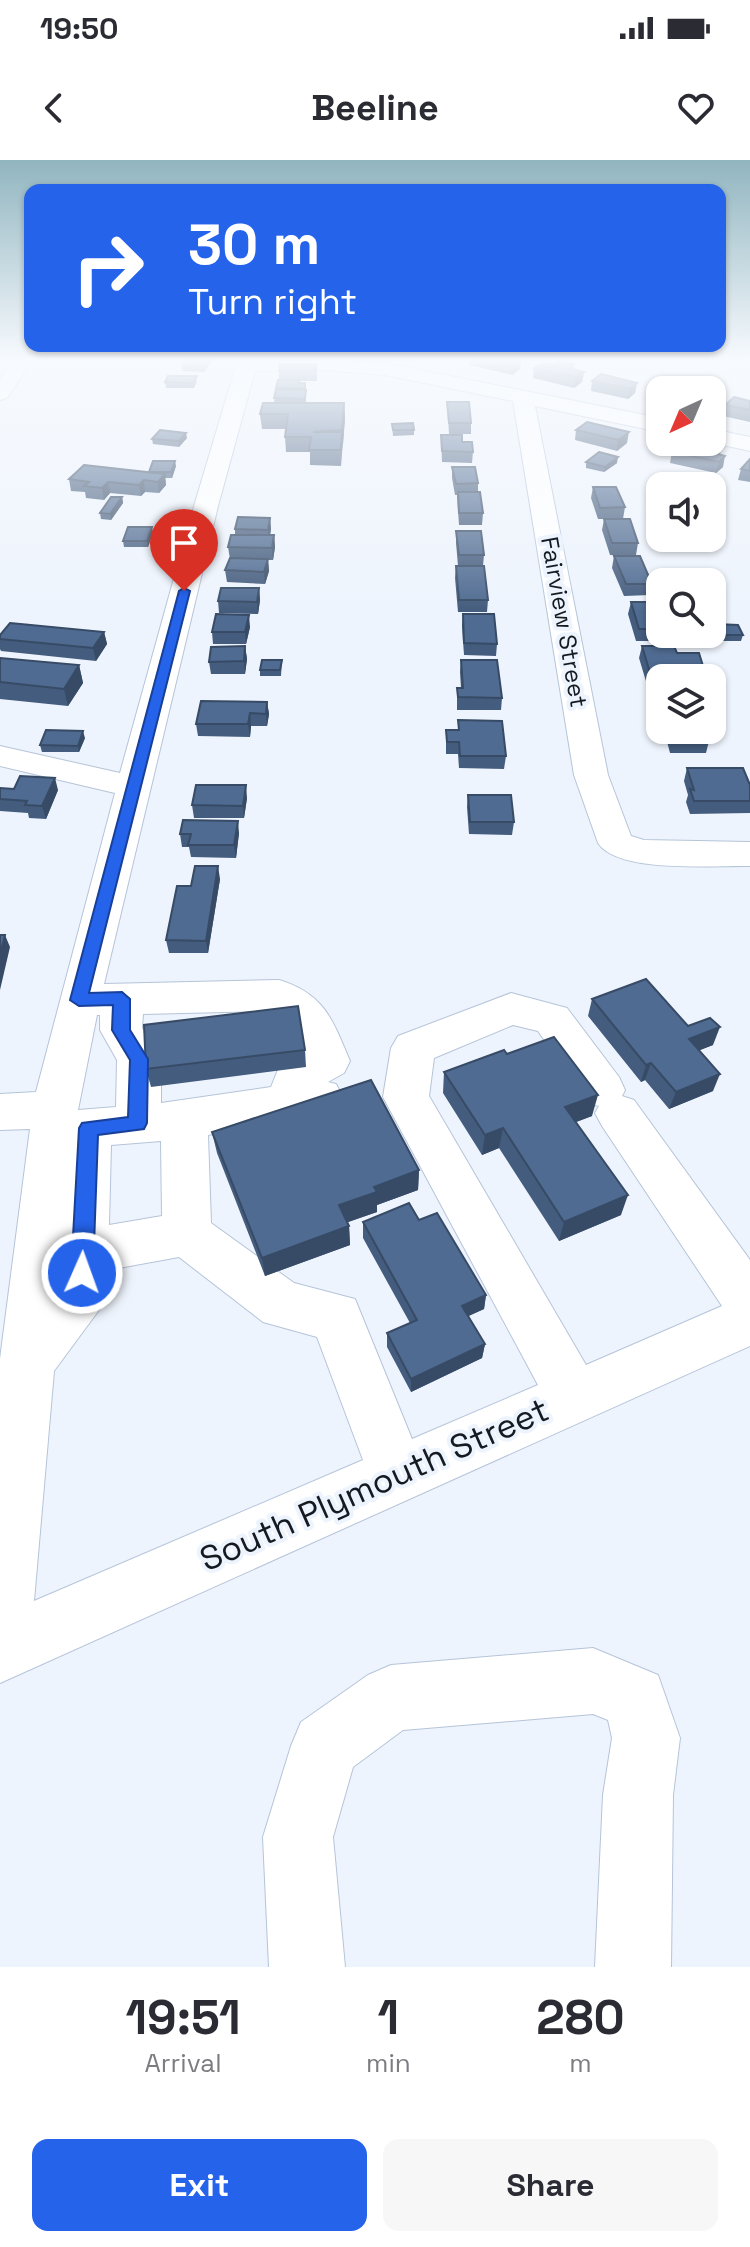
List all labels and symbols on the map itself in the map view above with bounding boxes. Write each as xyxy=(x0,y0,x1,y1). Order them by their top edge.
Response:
north arrow xyxy=(646,376,726,456)
pin xyxy=(150,509,218,591)
street label: Fairview Street xyxy=(534,534,595,710)
position arrow xyxy=(40,1231,124,1315)
street label: South Plymouth Street xyxy=(193,1388,555,1581)

